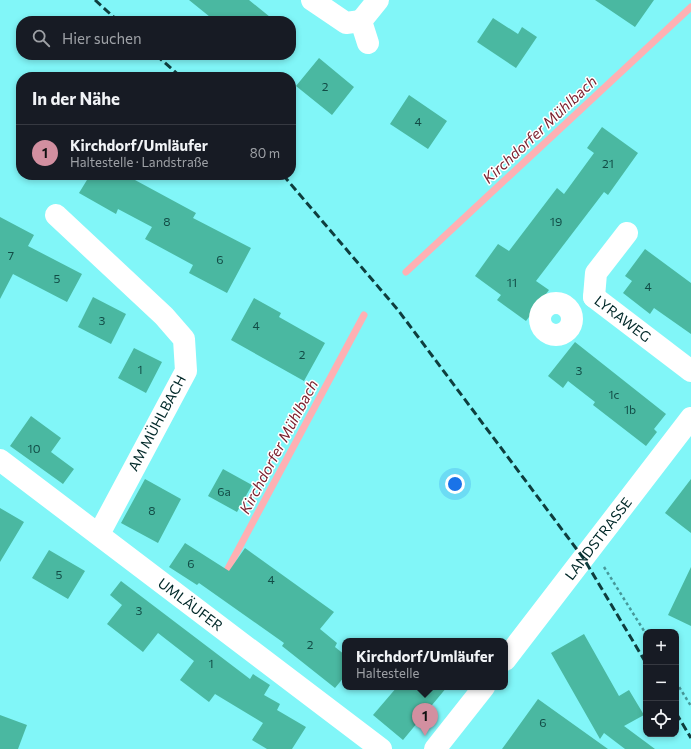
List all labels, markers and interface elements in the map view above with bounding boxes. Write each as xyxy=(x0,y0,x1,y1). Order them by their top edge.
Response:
search box xyxy=(16,16,296,60)
icon: search xyxy=(30,27,52,49)
text: Hier suchen xyxy=(62,29,142,47)
water label: Kirchdorfer Mühlbach xyxy=(479,72,600,187)
house number: 2 xyxy=(322,79,329,93)
text: In der Nähe xyxy=(32,88,120,109)
house number: 4 xyxy=(414,114,422,128)
text: Kirchdorf/Umläufer xyxy=(70,136,208,154)
text: 1 xyxy=(42,145,48,161)
text: 80 m xyxy=(250,145,280,161)
text: Haltestelle · Landstraße xyxy=(70,154,208,170)
house number: 21 xyxy=(602,156,614,170)
house number: 8 xyxy=(163,214,171,228)
house number: 19 xyxy=(550,214,562,228)
house number: 7 xyxy=(8,248,14,262)
house number: 6 xyxy=(216,252,224,266)
house number: 5 xyxy=(54,271,61,285)
house number: 11 xyxy=(507,275,517,289)
house number: 4 xyxy=(644,279,652,293)
street label: LYRAWEG xyxy=(591,292,655,345)
house number: 3 xyxy=(99,313,106,327)
house number: 4 xyxy=(252,318,260,332)
house number: 2 xyxy=(299,347,306,361)
house number: 1 xyxy=(137,362,143,376)
house number: 3 xyxy=(576,363,583,377)
street label: AM MÜHLBACH xyxy=(124,372,189,474)
water label: Kirchdorfer Mühlbach xyxy=(235,376,321,517)
house number: 1c xyxy=(608,387,620,401)
house number: 1b xyxy=(624,402,636,416)
house number: 10 xyxy=(28,441,41,455)
your location xyxy=(445,474,465,494)
house number: 6a xyxy=(217,484,231,498)
street label: LANDSTRASSE xyxy=(561,494,635,583)
house number: 8 xyxy=(148,503,156,517)
house number: 6 xyxy=(187,556,195,570)
house number: 5 xyxy=(56,567,63,581)
house number: 4 xyxy=(267,572,275,586)
street label: UMLÄUFER xyxy=(155,574,226,634)
house number: 3 xyxy=(136,603,143,617)
map controls xyxy=(643,629,679,737)
button: + xyxy=(643,629,679,665)
house number: 2 xyxy=(307,637,314,651)
popup xyxy=(342,638,508,690)
text: Kirchdorf/Umläufer xyxy=(356,647,494,665)
house number: 1 xyxy=(208,656,214,670)
text: Haltestelle xyxy=(356,665,419,681)
button: − xyxy=(643,665,679,701)
button: locate xyxy=(643,701,679,737)
pin: 1 xyxy=(412,703,438,736)
house number: 6 xyxy=(539,715,547,729)

